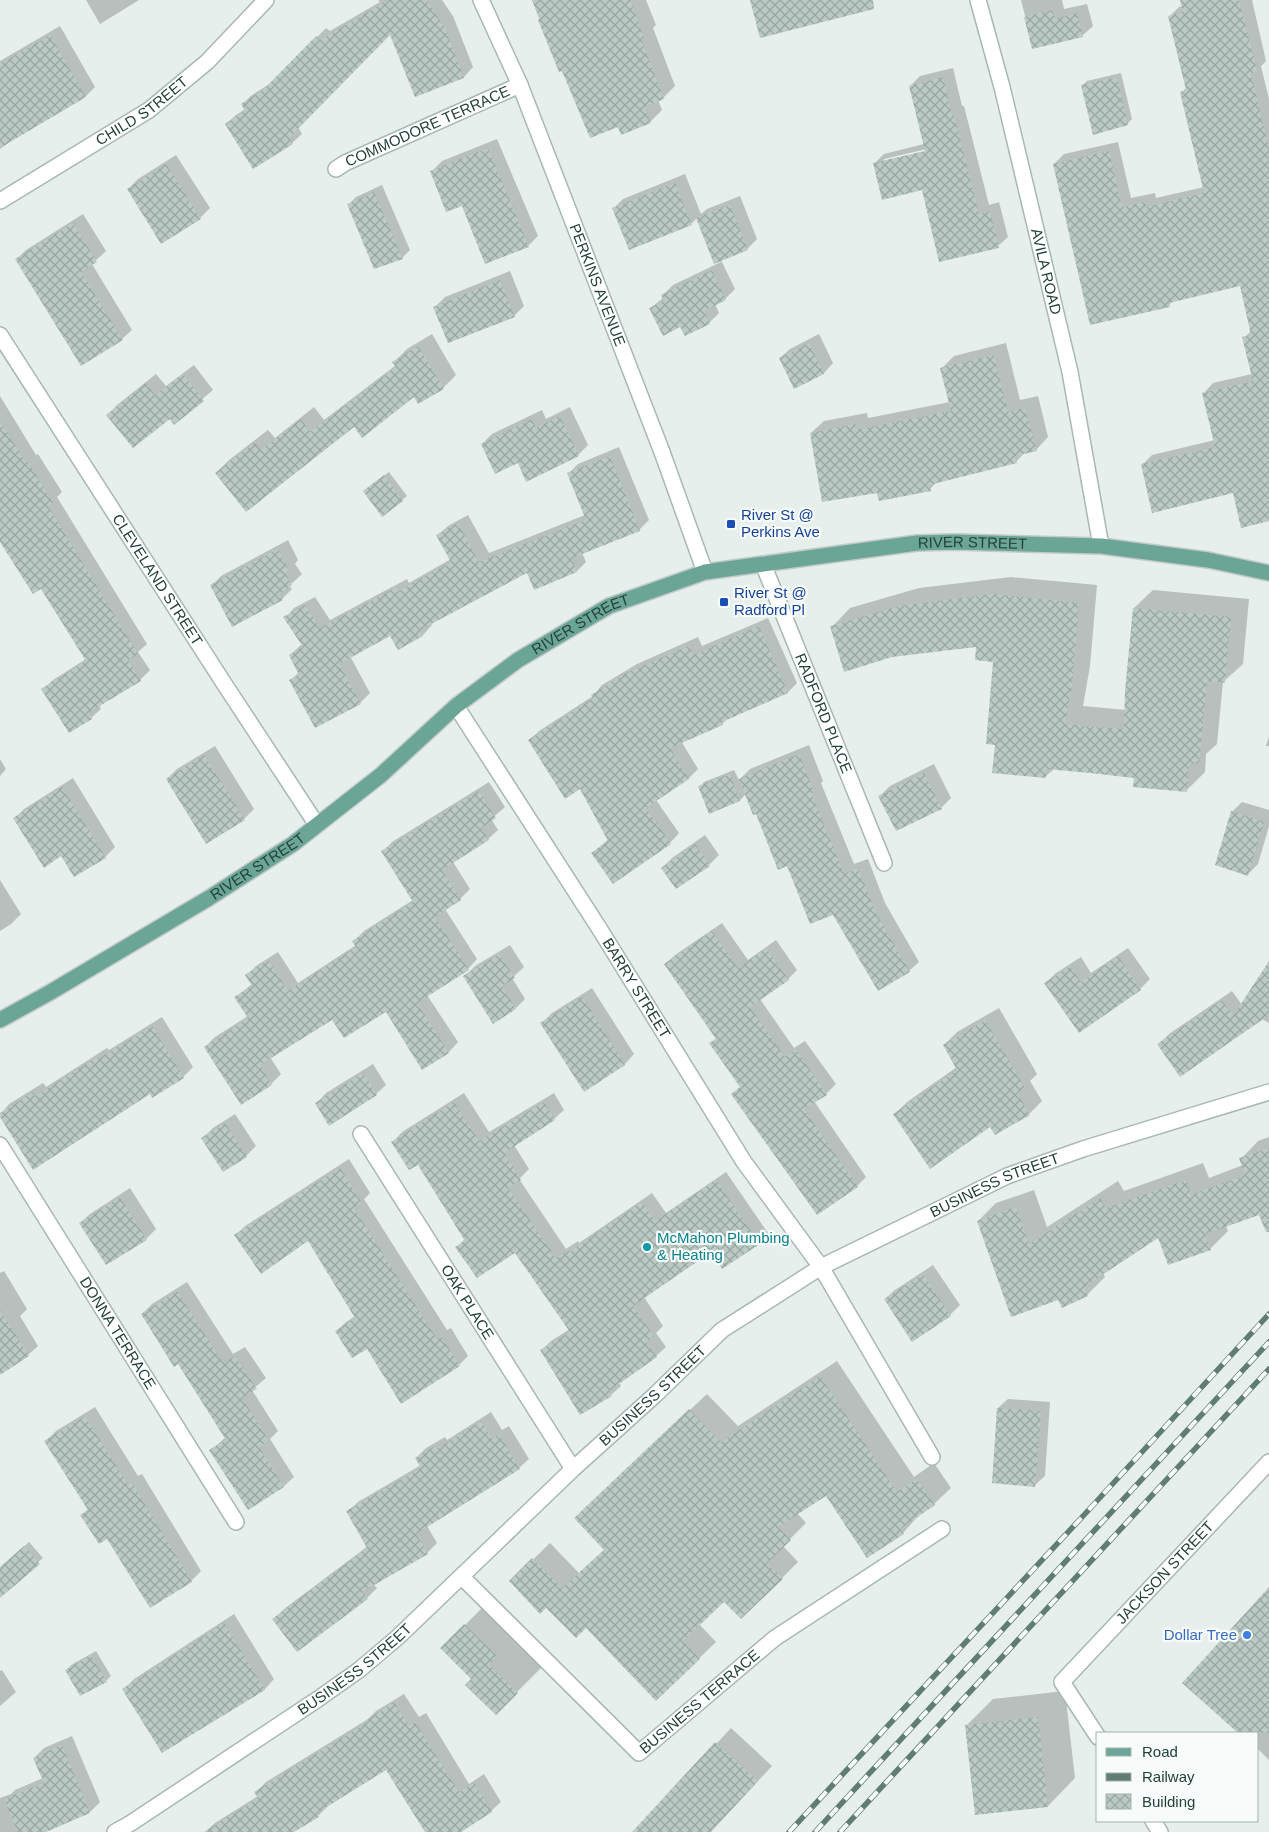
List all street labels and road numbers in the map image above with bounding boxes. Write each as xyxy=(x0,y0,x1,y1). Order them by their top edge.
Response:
street label: CHILD STREET xyxy=(92,73,191,149)
street label: COMMODORE TERRACE xyxy=(342,82,512,170)
street label: PERKINS AVENUE xyxy=(566,221,629,348)
street label: AVILA ROAD xyxy=(1028,227,1065,316)
street label: CLEVELAND STREET xyxy=(109,511,206,648)
street label: RIVER STREET xyxy=(918,533,1027,552)
street label: RIVER STREET xyxy=(528,591,631,658)
street label: RADFORD PLACE xyxy=(792,651,856,775)
street label: RIVER STREET xyxy=(207,829,308,903)
street label: BARRY STREET xyxy=(599,935,674,1041)
street label: BUSINESS STREET xyxy=(927,1149,1061,1220)
street label: OAK PLACE xyxy=(438,1261,498,1342)
street label: DONNA TERRACE xyxy=(77,1274,160,1392)
street label: BUSINESS STREET xyxy=(596,1341,709,1449)
street label: JACKSON STREET xyxy=(1112,1517,1217,1627)
street label: BUSINESS STREET xyxy=(294,1620,415,1718)
street label: BUSINESS TERRACE xyxy=(636,1646,763,1757)

